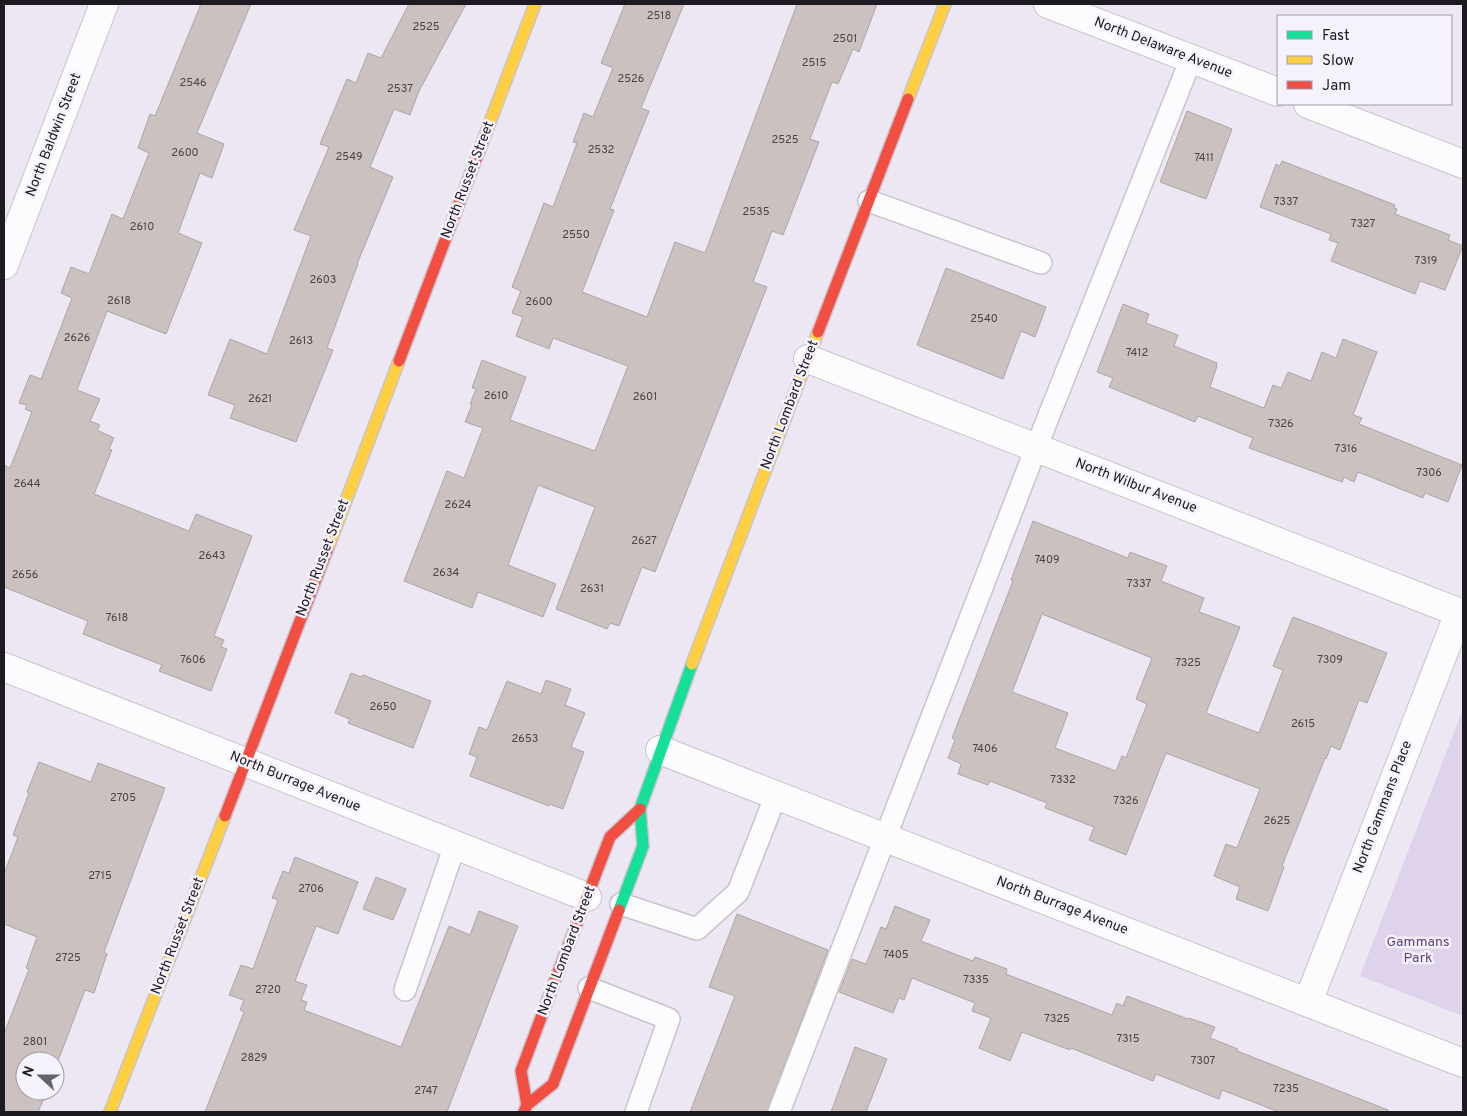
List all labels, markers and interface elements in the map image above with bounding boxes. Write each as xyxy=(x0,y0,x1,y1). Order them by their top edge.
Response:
house number: 2518 xyxy=(647,9,671,23)
street label: North Delaware Avenue xyxy=(1091,14,1235,82)
legend xyxy=(1277,15,1452,105)
house number: 2525 xyxy=(412,20,440,34)
text: Fast xyxy=(1322,27,1350,46)
house number: 2501 xyxy=(833,32,857,46)
text: Slow xyxy=(1322,52,1354,71)
house number: 2515 xyxy=(802,56,826,70)
street label: North Baldwin Street xyxy=(23,71,85,199)
house number: 2526 xyxy=(618,72,644,86)
house number: 2546 xyxy=(179,76,207,90)
text: Jam xyxy=(1322,77,1351,96)
house number: 2537 xyxy=(387,82,413,96)
street label: North Russet Street xyxy=(438,119,498,241)
house number: 2525 xyxy=(771,133,799,147)
house number: 2532 xyxy=(588,143,614,157)
house number: 2600 xyxy=(171,146,199,160)
house number: 2549 xyxy=(335,150,363,164)
house number: 7411 xyxy=(1194,151,1214,165)
house number: 7337 xyxy=(1274,195,1298,209)
house number: 2535 xyxy=(742,205,770,219)
house number: 7327 xyxy=(1351,217,1375,231)
house number: 2610 xyxy=(130,220,154,234)
house number: 2550 xyxy=(562,228,590,242)
house number: 7319 xyxy=(1415,254,1437,268)
house number: 2603 xyxy=(310,273,336,287)
house number: 2618 xyxy=(107,294,131,308)
house number: 2600 xyxy=(525,295,553,309)
house number: 2540 xyxy=(970,312,998,326)
house number: 2626 xyxy=(64,331,90,345)
house number: 2613 xyxy=(289,334,313,348)
street label: North Lombard Street xyxy=(757,338,823,472)
house number: 7412 xyxy=(1126,346,1148,360)
house number: 2610 xyxy=(484,389,508,403)
house number: 2601 xyxy=(633,390,657,404)
house number: 2621 xyxy=(248,392,272,406)
house number: 7326 xyxy=(1268,417,1294,431)
house number: 7316 xyxy=(1335,442,1357,456)
street label: North Wilbur Avenue xyxy=(1073,455,1199,517)
house number: 7306 xyxy=(1416,466,1442,480)
house number: 2644 xyxy=(14,477,41,491)
street label: North Russet Street xyxy=(293,497,353,619)
house number: 2624 xyxy=(445,498,472,512)
house number: 2627 xyxy=(631,534,657,548)
house number: 2643 xyxy=(199,549,225,563)
house number: 7409 xyxy=(1034,553,1060,567)
house number: 2634 xyxy=(433,566,460,580)
house number: 2656 xyxy=(12,568,38,582)
house number: 7337 xyxy=(1127,577,1151,591)
house number: 2631 xyxy=(580,582,604,596)
house number: 7618 xyxy=(106,611,128,625)
house number: 7606 xyxy=(180,653,206,667)
house number: 7309 xyxy=(1317,653,1343,667)
house number: 7325 xyxy=(1175,656,1201,670)
house number: 2650 xyxy=(369,700,397,714)
house number: 2615 xyxy=(1291,717,1315,731)
house number: 2653 xyxy=(512,732,538,746)
street label: North Gammans Place xyxy=(1350,738,1416,876)
house number: 7406 xyxy=(972,742,998,756)
street label: North Burrage Avenue xyxy=(227,748,363,816)
house number: 7332 xyxy=(1050,773,1076,787)
house number: 2705 xyxy=(110,791,136,805)
house number: 7326 xyxy=(1113,794,1139,808)
house number: 2625 xyxy=(1264,814,1291,828)
house number: 2715 xyxy=(88,869,112,883)
street label: North Burrage Avenue xyxy=(994,873,1130,939)
street label: North Russet Street xyxy=(148,875,208,997)
house number: 2706 xyxy=(298,882,324,896)
street label: North Lombard Street xyxy=(534,884,600,1018)
park label: Gammans Park xyxy=(1386,934,1450,967)
house number: 7405 xyxy=(883,948,909,962)
house number: 2725 xyxy=(55,951,81,965)
house number: 7335 xyxy=(963,973,989,987)
house number: 2720 xyxy=(255,983,281,997)
house number: 7325 xyxy=(1044,1012,1070,1026)
house number: 7315 xyxy=(1116,1032,1140,1046)
house number: 2801 xyxy=(23,1035,47,1049)
north arrow xyxy=(15,1051,65,1101)
house number: 2829 xyxy=(241,1051,267,1065)
house number: 7307 xyxy=(1191,1054,1216,1068)
text: N xyxy=(20,1064,39,1080)
house number: 7235 xyxy=(1273,1082,1299,1096)
house number: 2747 xyxy=(414,1084,438,1098)

